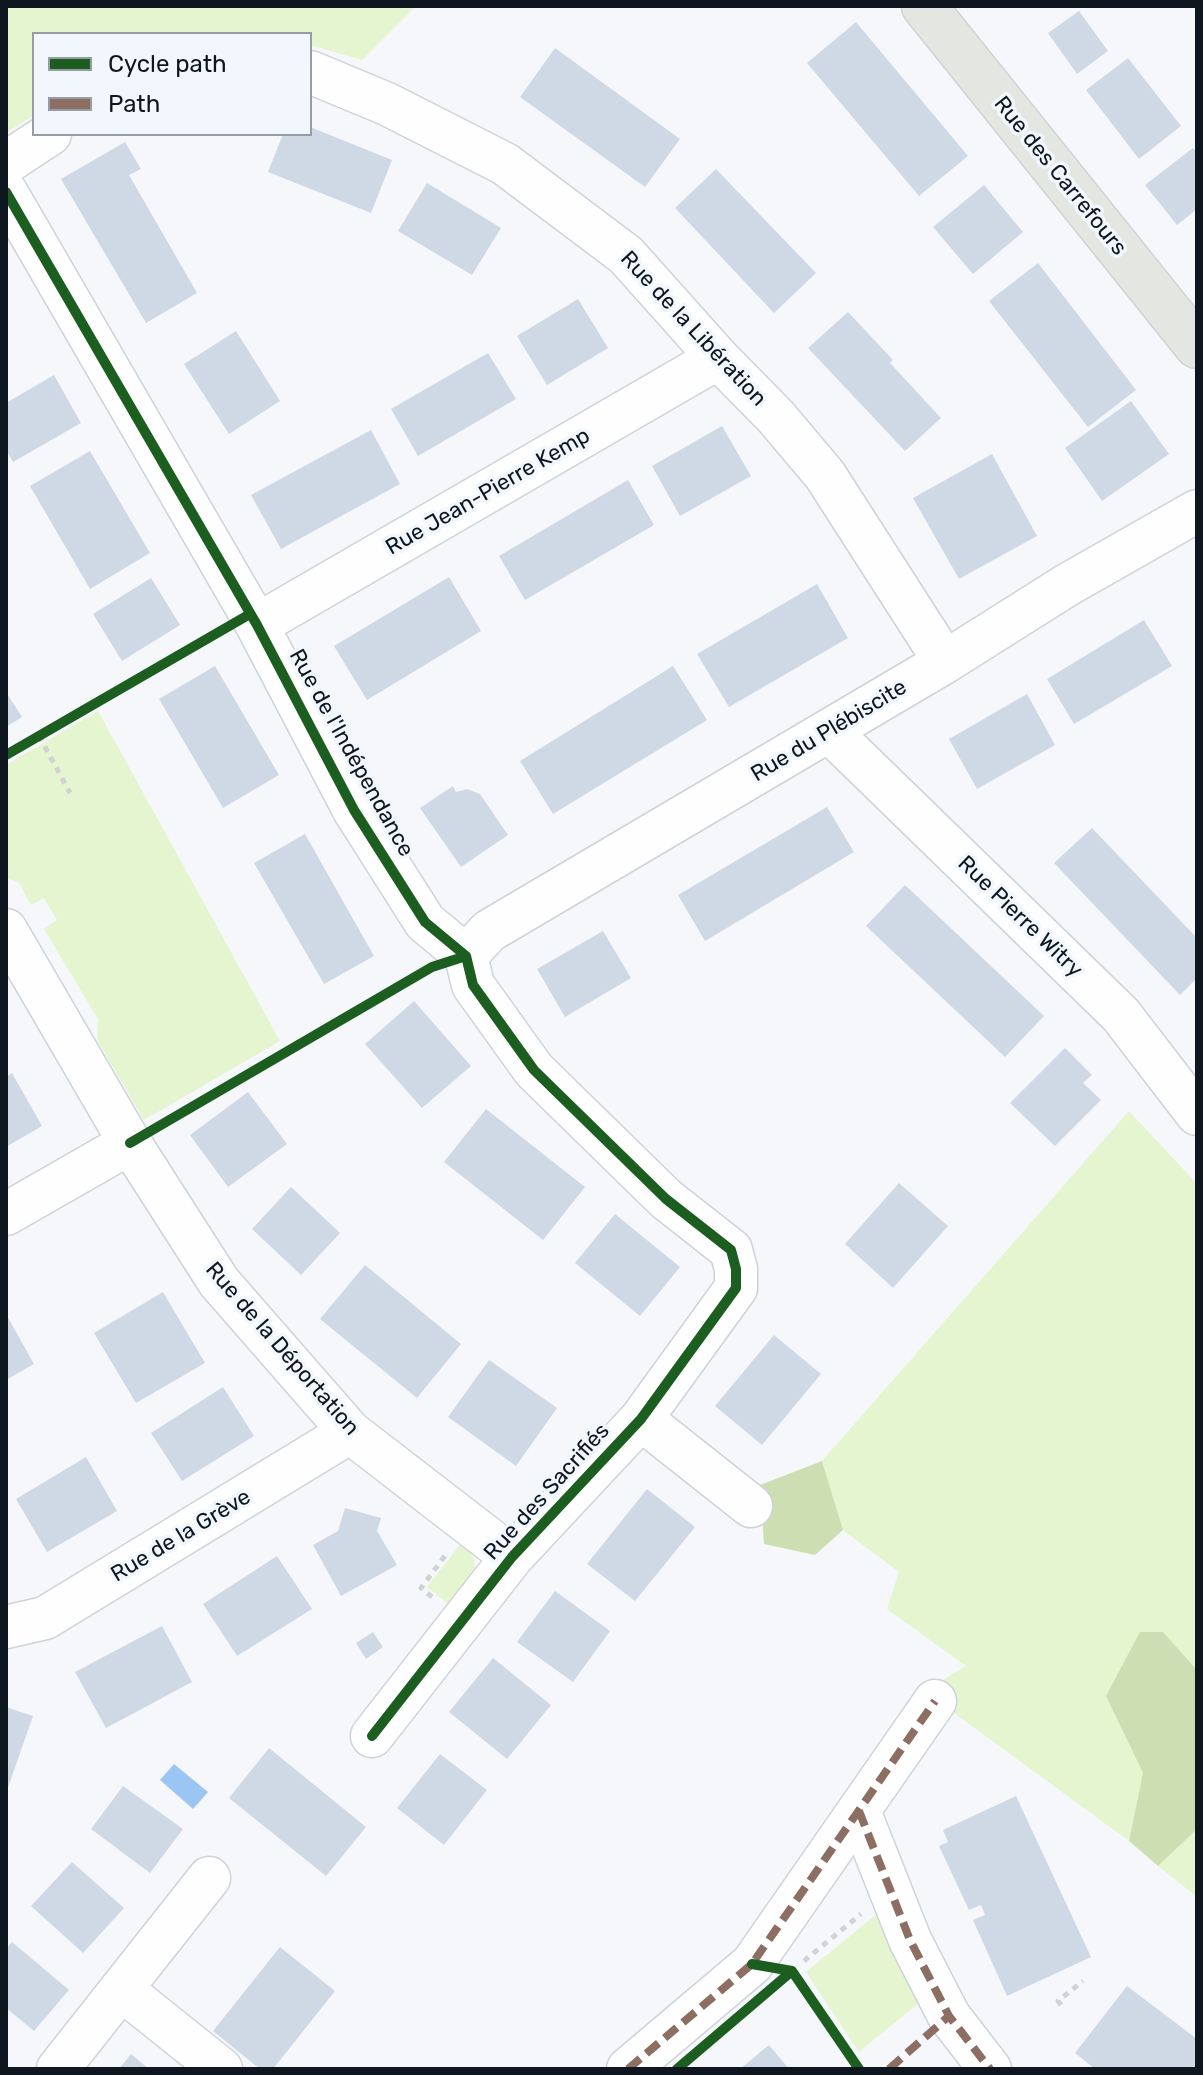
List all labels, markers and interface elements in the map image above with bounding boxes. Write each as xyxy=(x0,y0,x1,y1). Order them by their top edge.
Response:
legend xyxy=(32,32,312,136)
text: Cycle path xyxy=(108,50,227,78)
text: Path xyxy=(108,90,160,118)
street label: Rue des Carrefours xyxy=(988,91,1132,261)
street label: Rue de la Libération xyxy=(614,246,772,412)
street label: Rue Jean-Pierre Kemp xyxy=(381,423,595,561)
street label: Rue de l'Indépendance xyxy=(283,645,419,861)
street label: Rue du Plébiscite xyxy=(746,674,912,788)
street label: Rue Pierre Witry xyxy=(952,851,1088,983)
street label: Rue de la Déportation xyxy=(199,1257,365,1441)
street label: Rue des Sacrifiés xyxy=(479,1418,615,1566)
street label: Rue de la Grève xyxy=(106,1484,256,1588)

